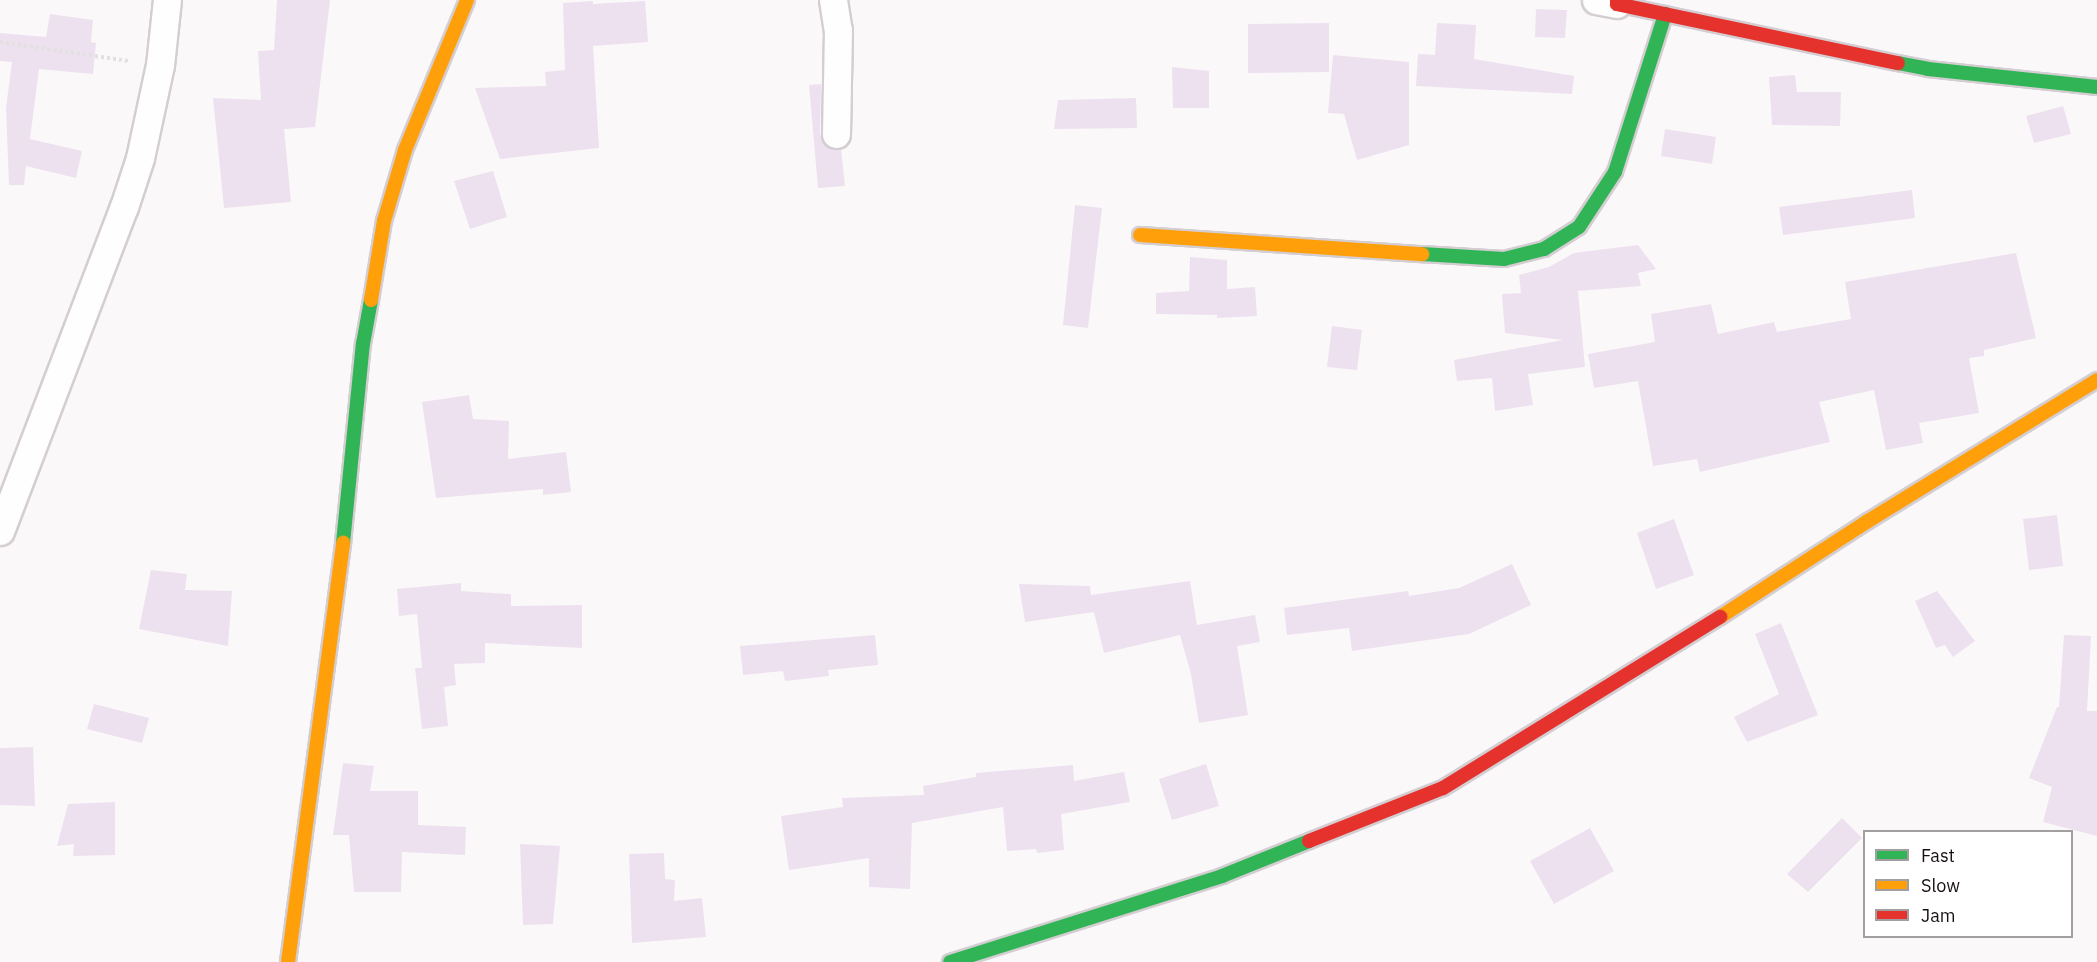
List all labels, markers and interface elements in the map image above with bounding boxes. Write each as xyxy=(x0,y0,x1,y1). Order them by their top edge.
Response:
legend xyxy=(1863,830,2073,938)
text: Fast xyxy=(1921,844,1955,867)
text: Slow xyxy=(1921,874,1960,897)
text: Jam xyxy=(1921,904,1956,927)

